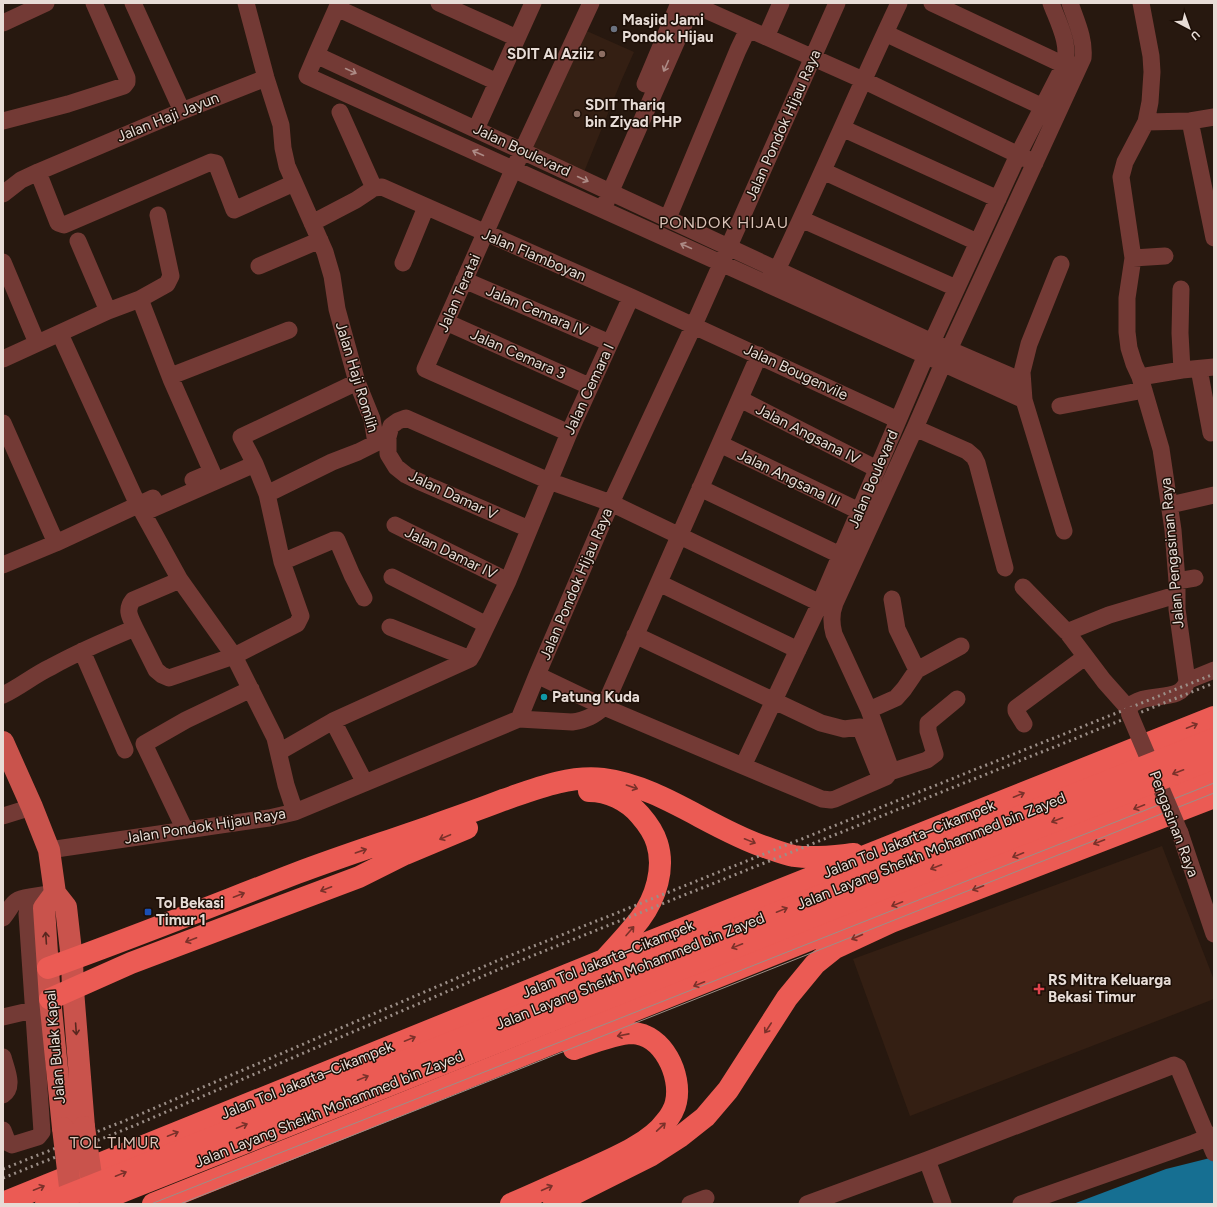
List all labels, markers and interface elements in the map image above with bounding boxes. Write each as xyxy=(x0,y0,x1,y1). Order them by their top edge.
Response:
north arrow xyxy=(1169,8,1209,48)
place label: Masjid Jami Pondok Hijau xyxy=(622,11,713,46)
marker: Masjid Jami Pondok Hijau xyxy=(609,24,619,34)
text: U xyxy=(1188,28,1202,43)
place label: SDIT Al Aziiz xyxy=(507,45,594,63)
street label: Jalan Pondok Hijau Raya xyxy=(742,47,824,203)
marker: SDIT Al Aziiz xyxy=(597,49,607,59)
one-way arrow xyxy=(662,59,669,71)
one-way arrow xyxy=(345,68,357,75)
street label: Jalan Haji Jayun xyxy=(114,88,222,146)
place label: SDIT Thariq bin Ziyad PHP xyxy=(585,96,682,131)
marker: SDIT Thariq bin Ziyad PHP xyxy=(572,109,582,119)
street label: Jalan Boulevard xyxy=(471,120,573,180)
one-way arrow xyxy=(472,149,484,156)
one-way arrow xyxy=(577,176,589,183)
district label: PONDOK HIJAU xyxy=(659,213,789,232)
street label: Jalan Flamboyan xyxy=(479,225,589,285)
one-way arrow xyxy=(680,242,692,249)
street label: Jalan Teratai xyxy=(434,251,484,335)
street label: Jalan Cemara IV xyxy=(483,281,591,341)
street label: Jalan Haji Romlih xyxy=(332,320,382,434)
street label: Jalan Cemara 3 xyxy=(468,325,568,383)
street label: Jalan Bougenvile xyxy=(741,340,851,404)
street label: Jalan Cemara I xyxy=(560,341,618,437)
street label: Jalan Angsana IV xyxy=(753,400,864,468)
street label: Jalan Boulevard xyxy=(844,427,902,531)
street label: Jalan Angsana III xyxy=(735,445,843,511)
street label: Jalan Damar V xyxy=(406,467,501,524)
street label: Jalan Pengasinan Raya xyxy=(1156,477,1188,629)
street label: Jalan Pondok Hijau Raya xyxy=(536,505,616,663)
street label: Jalan Damar IV xyxy=(402,523,500,583)
place label: Patung Kuda xyxy=(552,688,640,706)
marker: Patung Kuda xyxy=(539,692,549,702)
one-way arrow xyxy=(1185,722,1197,730)
street label: Pengasinan Raya xyxy=(1145,768,1203,880)
one-way arrow xyxy=(1172,769,1184,777)
one-way arrow xyxy=(626,783,638,791)
street label: Jalan Layang Sheikh Mohammed bin Zayed xyxy=(794,789,1068,913)
one-way arrow xyxy=(1012,791,1024,798)
street label: Jalan Tol Jakarta–Cikampek xyxy=(820,796,999,882)
street label: Jalan Pondok Hijau Raya xyxy=(123,804,287,848)
one-way arrow xyxy=(1133,804,1145,812)
one-way arrow xyxy=(1051,816,1063,824)
one-way arrow xyxy=(440,834,452,841)
one-way arrow xyxy=(744,838,756,846)
one-way arrow xyxy=(1094,838,1106,846)
one-way arrow xyxy=(355,846,367,854)
one-way arrow xyxy=(1012,852,1024,860)
one-way arrow xyxy=(930,864,942,872)
one-way arrow xyxy=(972,885,984,893)
one-way arrow xyxy=(320,886,333,893)
one-way arrow xyxy=(233,891,245,899)
place label: Tol Bekasi Timur 1 xyxy=(156,894,224,929)
one-way arrow xyxy=(892,900,904,908)
one-way arrow xyxy=(776,906,788,914)
marker: Tol Bekasi Timur 1 xyxy=(143,907,153,917)
street label: Jalan Layang Sheikh Mohammed bin Zayed xyxy=(493,909,767,1033)
street label: Jalan Tol Jakarta–Cikampek xyxy=(519,916,698,1002)
one-way arrow xyxy=(625,926,634,936)
one-way arrow xyxy=(43,932,50,945)
one-way arrow xyxy=(852,934,864,941)
one-way arrow xyxy=(186,936,198,944)
one-way arrow xyxy=(731,943,743,951)
place label: RS Mitra Keluarga Bekasi Timur xyxy=(1048,971,1171,1006)
one-way arrow xyxy=(693,981,705,988)
marker: RS Mitra Keluarga Bekasi Timur xyxy=(1033,983,1045,995)
street label: Jalan Bulak Kapal xyxy=(41,989,69,1105)
one-way arrow xyxy=(72,1022,80,1035)
one-way arrow xyxy=(764,1022,772,1033)
one-way arrow xyxy=(617,1031,630,1039)
one-way arrow xyxy=(404,1034,416,1042)
street label: Jalan Tol Jakarta–Cikampek xyxy=(218,1037,397,1123)
street label: Jalan Layang Sheikh Mohammed bin Zayed xyxy=(192,1047,466,1171)
one-way arrow xyxy=(356,1073,368,1081)
one-way arrow xyxy=(235,1121,247,1129)
one-way arrow xyxy=(656,1122,666,1132)
one-way arrow xyxy=(166,1130,178,1138)
district label: TOL TIMUR xyxy=(70,1133,160,1152)
one-way arrow xyxy=(115,1170,127,1177)
one-way arrow xyxy=(33,1184,45,1192)
one-way arrow xyxy=(541,1184,553,1191)

